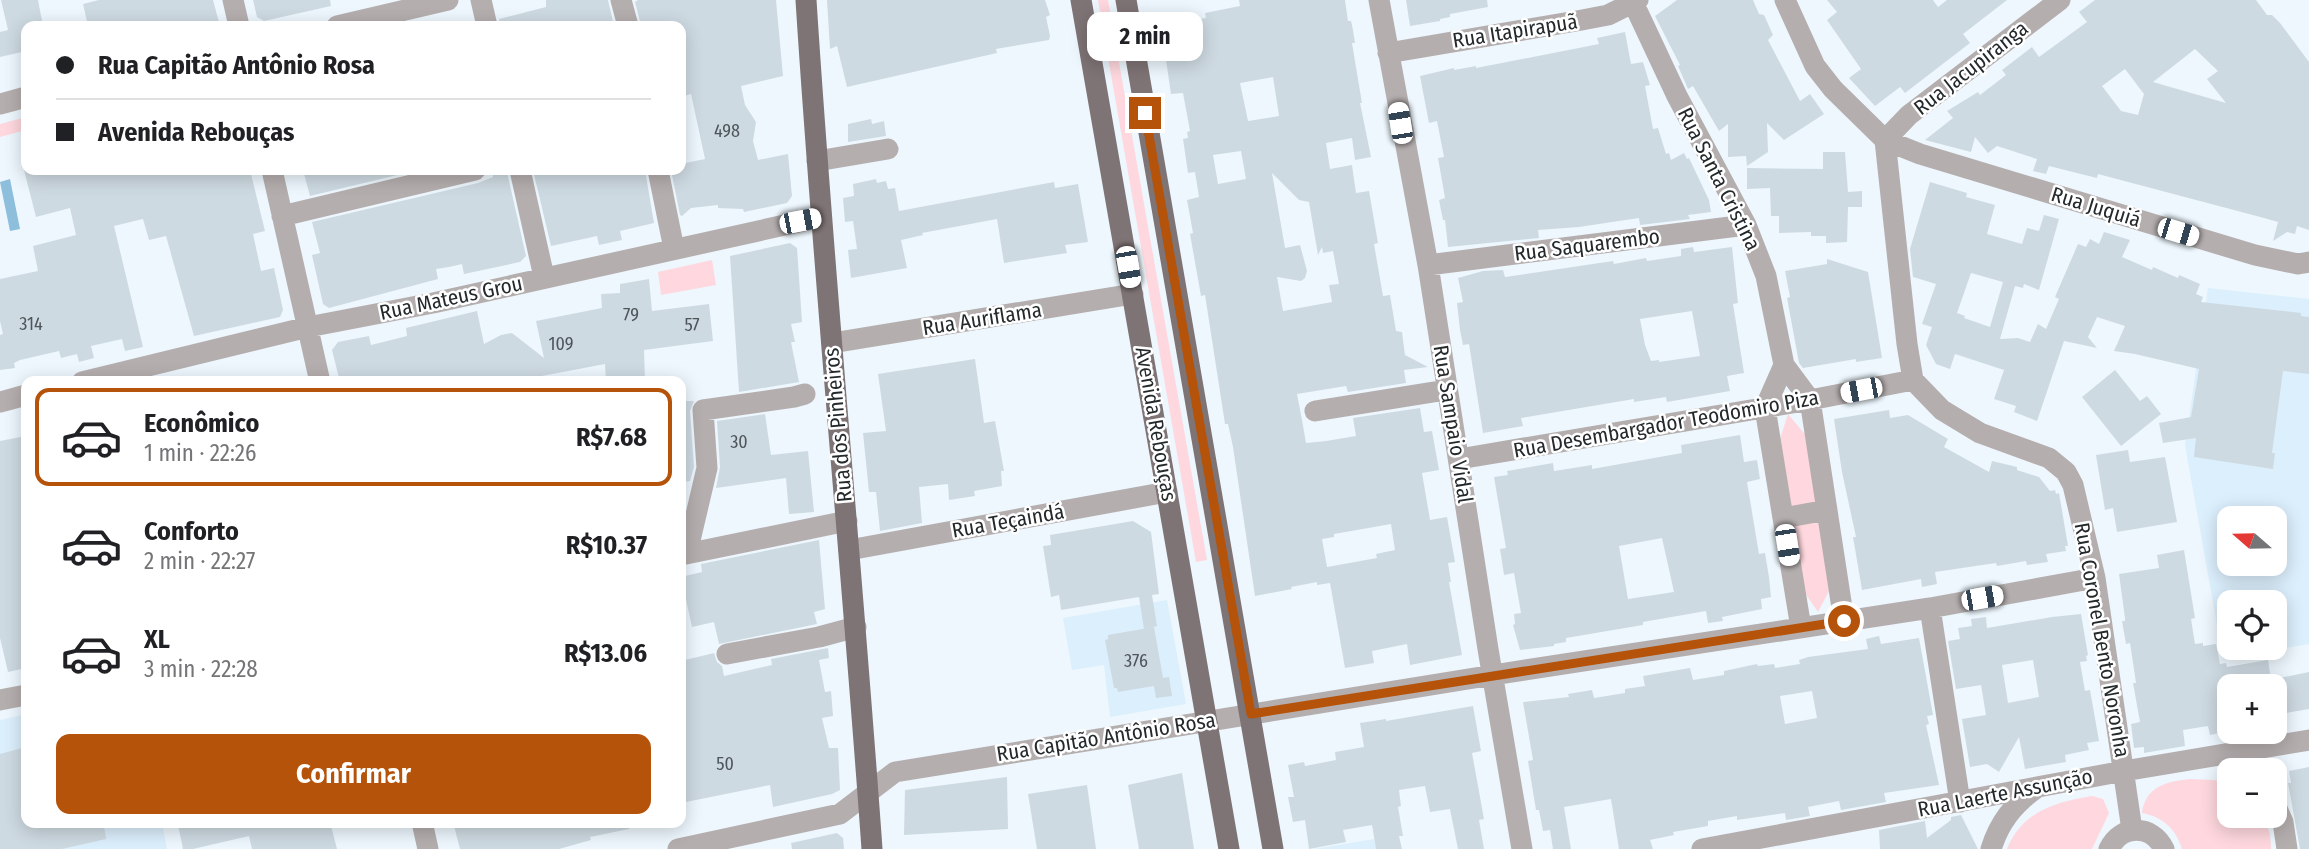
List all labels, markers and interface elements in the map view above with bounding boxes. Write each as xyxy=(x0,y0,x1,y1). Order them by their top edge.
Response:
street label: Rua Itapirapuã xyxy=(1451,8,1579,54)
callout: 2 min xyxy=(1087,11,1203,60)
street label: Rua Jacupiranga xyxy=(1909,15,2033,121)
text: 2 min xyxy=(1120,22,1171,50)
text: Rua Capitão Antônio Rosa xyxy=(98,50,375,81)
route end xyxy=(1129,97,1161,129)
car xyxy=(1387,101,1414,145)
street label: Rua Santa Cristina xyxy=(1672,103,1766,255)
text: Avenida Rebouças xyxy=(98,117,294,148)
house number: 498 xyxy=(714,120,740,142)
street label: Rua Juquiá xyxy=(2048,181,2144,233)
car xyxy=(778,207,823,235)
car xyxy=(2155,216,2202,248)
street label: Rua Saquarembo xyxy=(1513,223,1661,267)
car xyxy=(1115,244,1142,290)
street label: Rua Mateus Grou xyxy=(377,270,525,326)
street label: Rua Auriflama xyxy=(921,297,1043,341)
house number: 79 xyxy=(623,304,639,326)
house number: 314 xyxy=(19,313,43,335)
house number: 57 xyxy=(684,314,700,336)
house number: 109 xyxy=(548,333,574,355)
street label: Rua Sampaio Vidal xyxy=(1428,343,1478,505)
street label: Avenida Rebouças xyxy=(1130,345,1182,503)
street label: Rua dos Pinheiros xyxy=(818,347,858,503)
car xyxy=(1839,376,1884,404)
street label: Rua Desembargador Teodomiro Piza xyxy=(1511,384,1821,464)
icon: car xyxy=(60,406,123,469)
text: Econômico xyxy=(144,408,259,439)
text: R$7.68 xyxy=(576,422,647,453)
house number: 30 xyxy=(730,431,748,453)
text: 1 min · 22:26 xyxy=(144,439,256,467)
street label: Rua Teçaindá xyxy=(950,498,1066,544)
north arrow xyxy=(2217,506,2287,576)
map controls xyxy=(2217,506,2287,828)
icon: car xyxy=(60,514,123,577)
text: Conforto xyxy=(144,516,239,547)
street label: Rua Coronel Bento Noronha xyxy=(2069,520,2135,760)
car xyxy=(1774,523,1801,567)
text: R$10.37 xyxy=(566,530,647,561)
text: 2 min · 22:27 xyxy=(144,547,255,575)
car xyxy=(1960,584,2005,612)
button: locate xyxy=(2217,590,2287,660)
route start xyxy=(1828,605,1860,637)
icon: car xyxy=(60,622,123,685)
text: XL xyxy=(144,624,170,655)
text: R$13.06 xyxy=(564,638,647,669)
house number: 376 xyxy=(1124,650,1148,672)
text: 3 min · 22:28 xyxy=(144,655,258,683)
button: + xyxy=(2217,674,2287,744)
street label: Rua Capitão Antônio Rosa xyxy=(995,707,1217,767)
button: Confirmar xyxy=(56,734,651,814)
house number: 50 xyxy=(716,753,734,775)
button: − xyxy=(2217,758,2287,828)
street label: Rua Laerte Assunção xyxy=(1915,763,2095,823)

